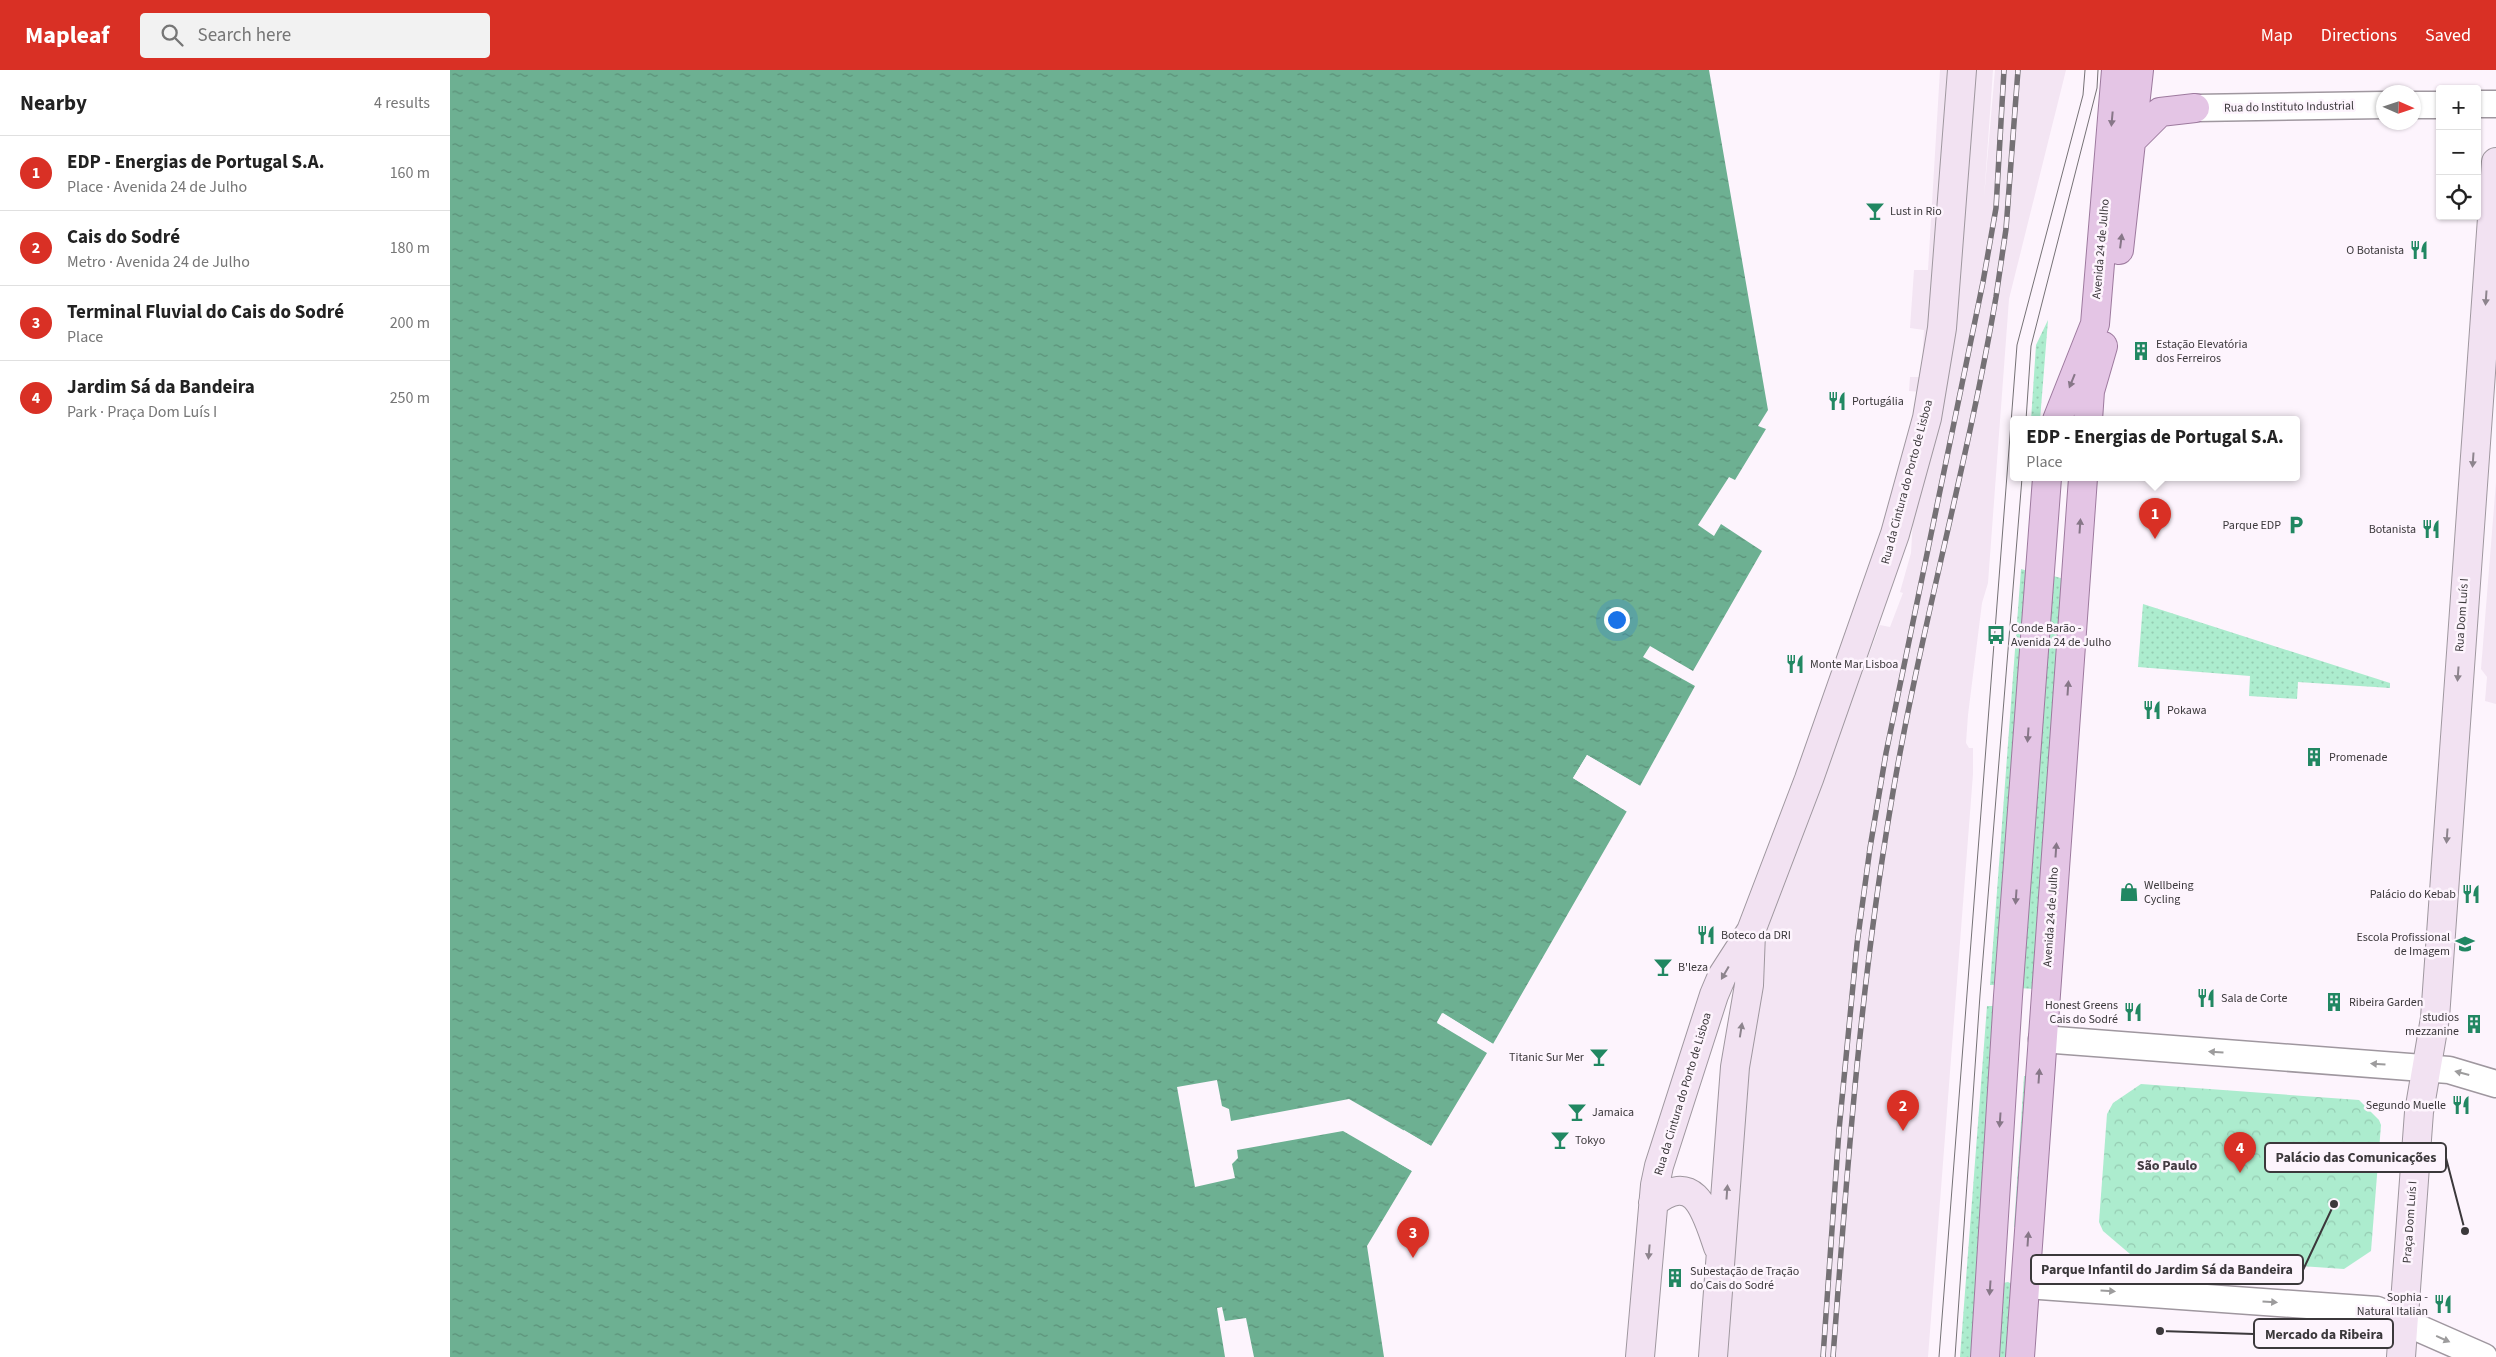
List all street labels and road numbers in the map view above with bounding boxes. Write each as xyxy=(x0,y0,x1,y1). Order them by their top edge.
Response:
street label: Rua do Instituto Industrial xyxy=(2224,97,2354,117)
street label: Avenida 24 de Julho xyxy=(2088,198,2114,300)
street label: Rua da Cintura do Porto de Lisboa xyxy=(1877,398,1937,566)
street label: Rua Dom Luís I xyxy=(2451,578,2473,652)
street label: Avenida 24 de Julho xyxy=(2039,866,2063,968)
street label: Rua da Cintura do Porto de Lisboa xyxy=(1650,1010,1716,1178)
street label: Praça Dom Luís I xyxy=(2399,1180,2421,1264)

